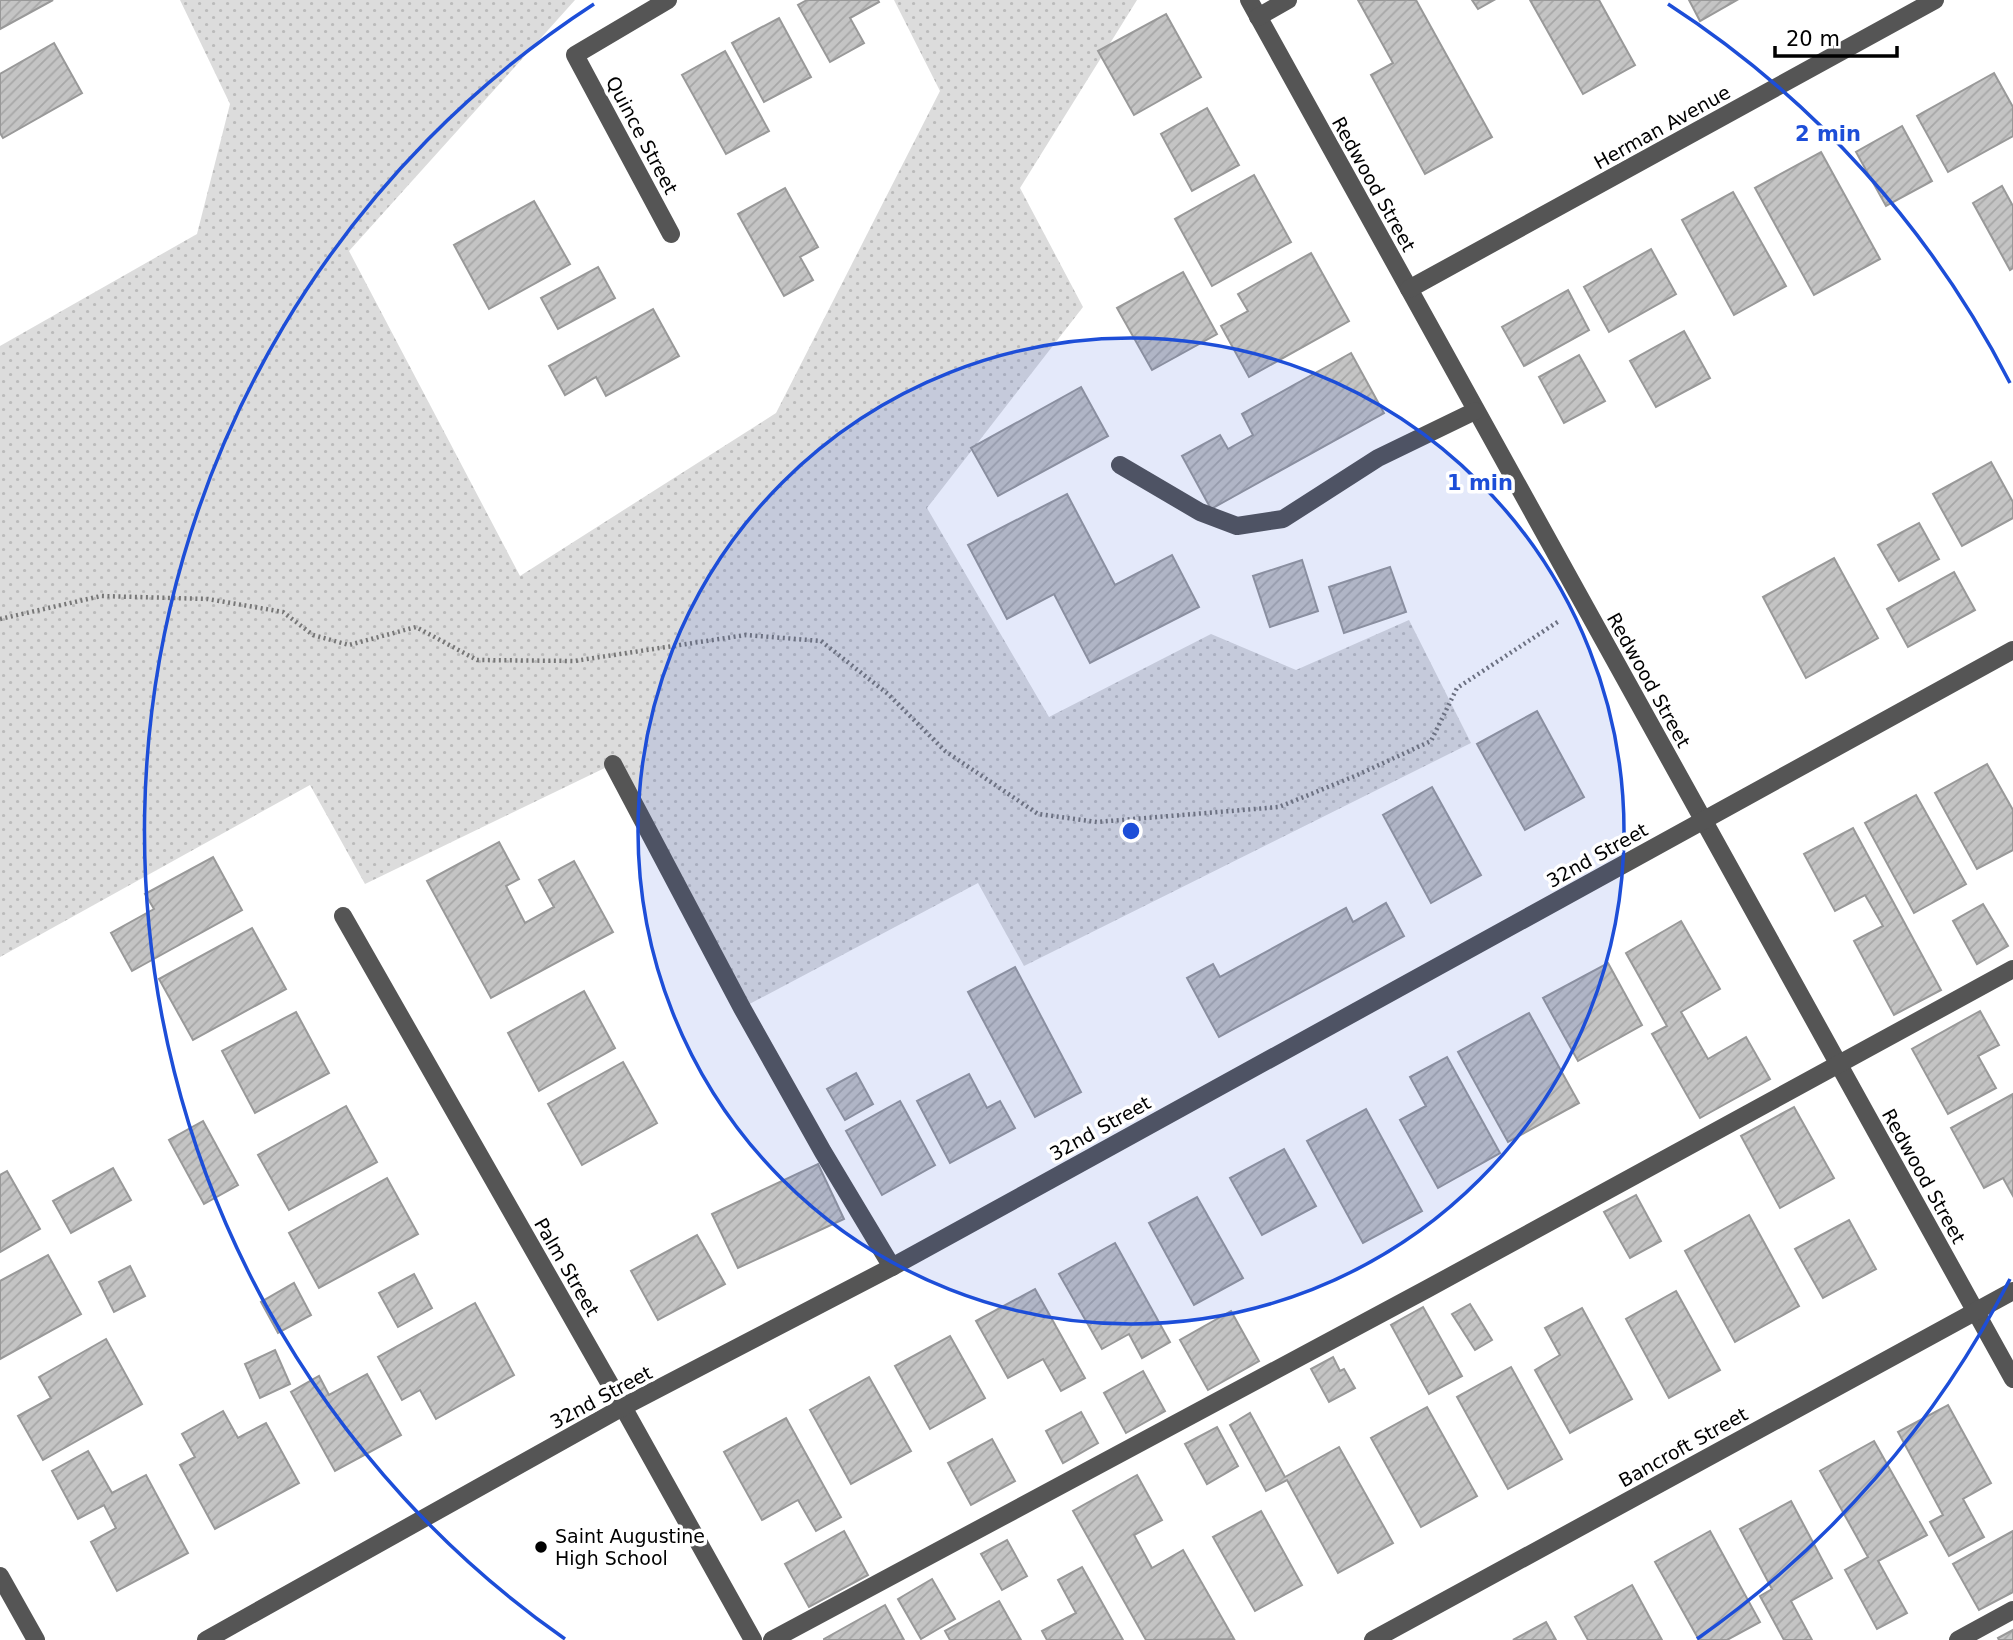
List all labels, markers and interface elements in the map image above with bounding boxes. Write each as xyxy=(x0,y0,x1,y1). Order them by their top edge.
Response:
scale bar xyxy=(1775,14,1898,58)
text: 20 m xyxy=(1786,27,1840,51)
street label: Quince Street xyxy=(602,72,682,198)
street label: Herman Avenue xyxy=(1590,80,1734,174)
street label: Redwood Street xyxy=(1328,113,1420,255)
text: 2 min xyxy=(1795,122,1861,146)
text: 1 min xyxy=(1447,471,1513,495)
street label: Redwood Street xyxy=(1603,609,1695,751)
street label: 32nd Street xyxy=(1543,818,1651,892)
centre of rings xyxy=(1119,819,1143,843)
street label: 32nd Street xyxy=(1046,1091,1154,1165)
street label: Redwood Street xyxy=(1878,1105,1970,1247)
street label: Palm Street xyxy=(530,1214,604,1320)
street label: 32nd Street xyxy=(546,1361,656,1433)
street label: Bancroft Street xyxy=(1615,1403,1751,1491)
place label: Saint Augustine High School xyxy=(555,1525,705,1569)
marker: Saint Augustine High School xyxy=(533,1539,549,1555)

